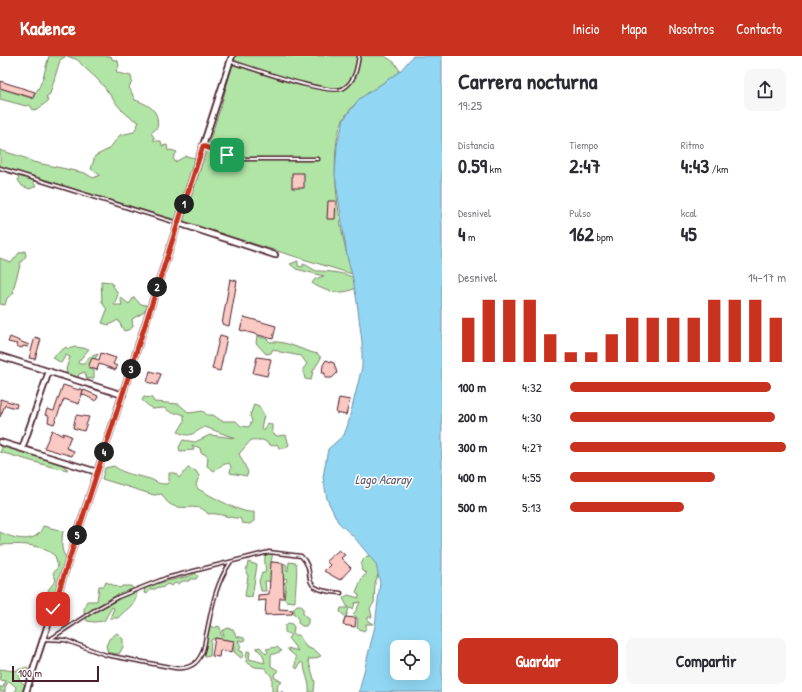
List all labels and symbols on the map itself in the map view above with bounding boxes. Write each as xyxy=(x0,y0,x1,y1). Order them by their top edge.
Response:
pin xyxy=(210,138,244,172)
pin: 1 xyxy=(174,194,194,214)
pin: 2 xyxy=(147,277,167,297)
pin: 3 xyxy=(121,359,141,379)
pin: 4 xyxy=(94,442,114,462)
water label: Lago Acaray xyxy=(355,470,413,489)
pin: 5 xyxy=(67,525,87,545)
pin xyxy=(36,592,70,626)
scale bar xyxy=(12,664,99,683)

